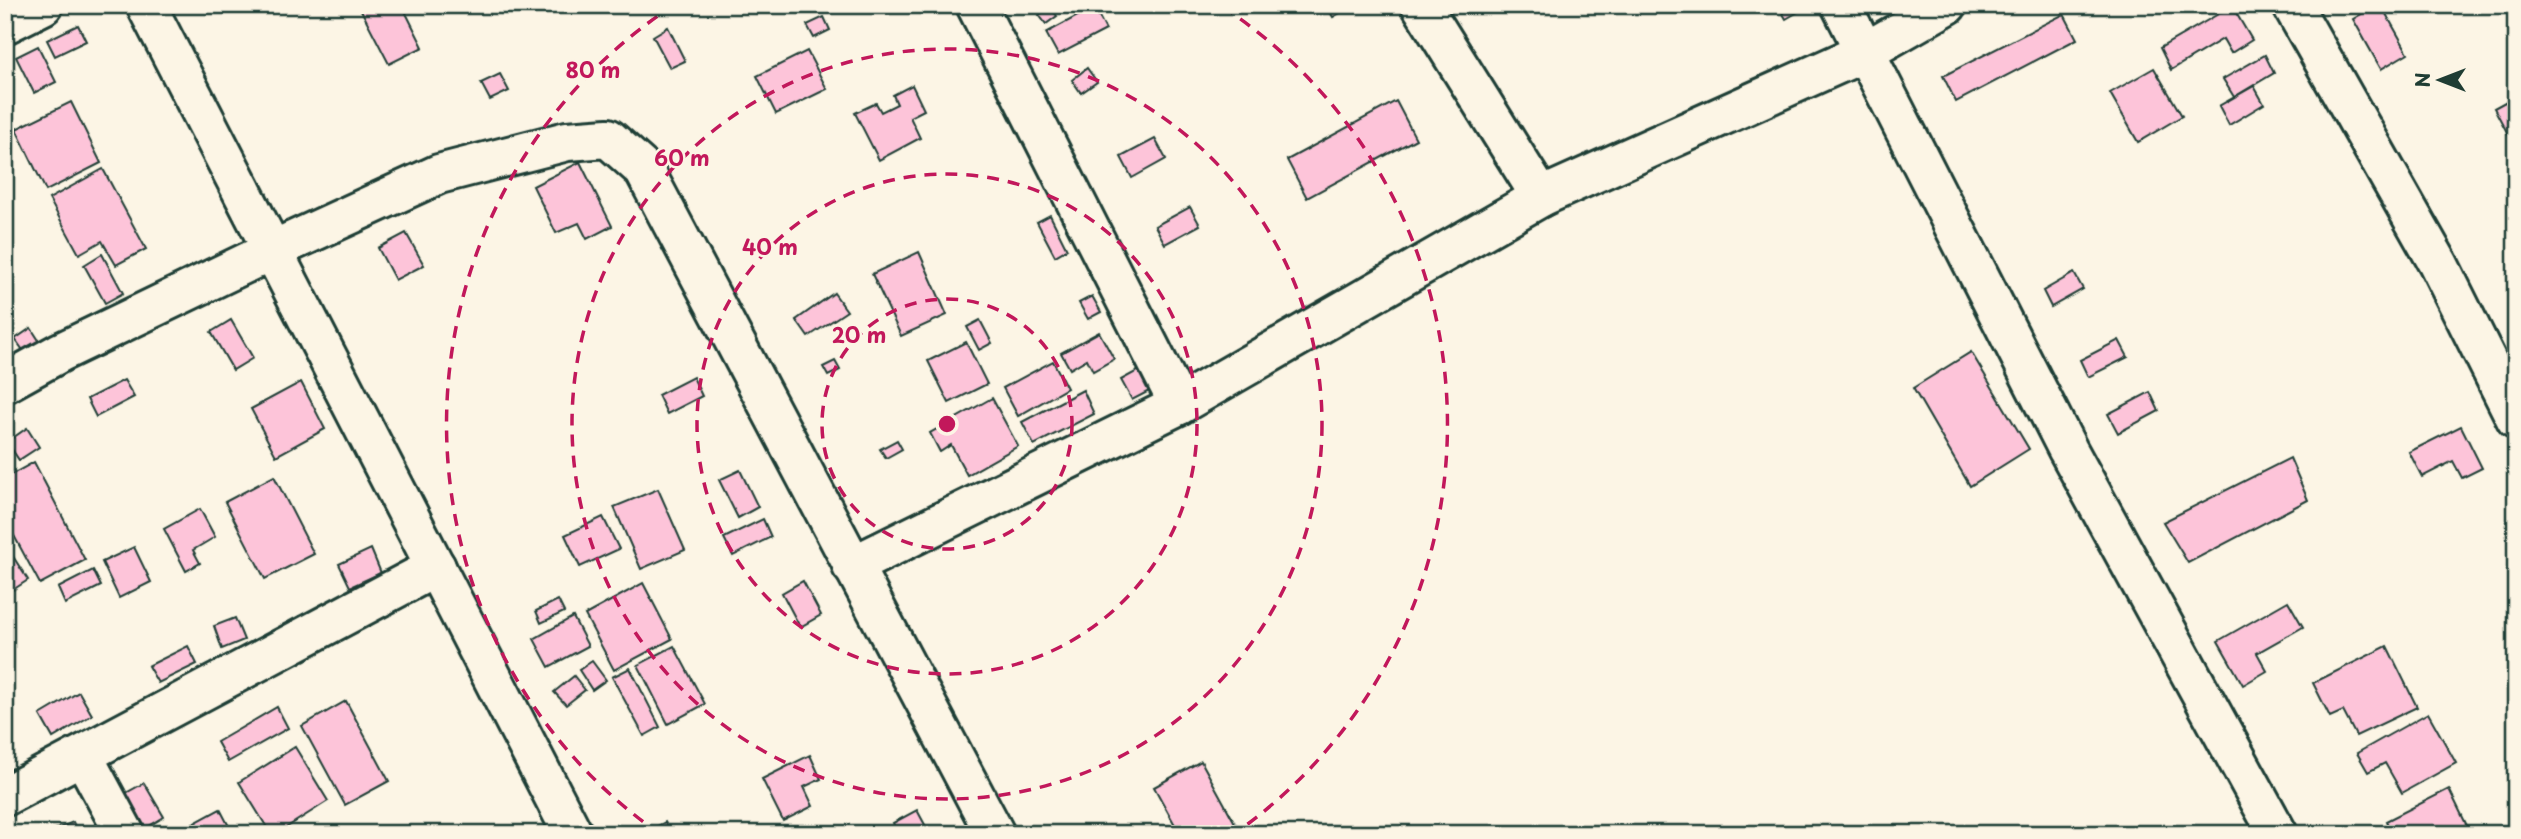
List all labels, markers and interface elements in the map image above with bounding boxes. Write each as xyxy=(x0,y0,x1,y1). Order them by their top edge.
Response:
north arrow xyxy=(2406,46,2476,116)
text: 80 m xyxy=(566,53,620,85)
text: N xyxy=(2408,72,2436,88)
text: 60 m xyxy=(654,141,710,173)
text: 40 m xyxy=(742,230,798,262)
text: 20 m xyxy=(832,318,886,350)
centre of rings xyxy=(935,412,959,436)

